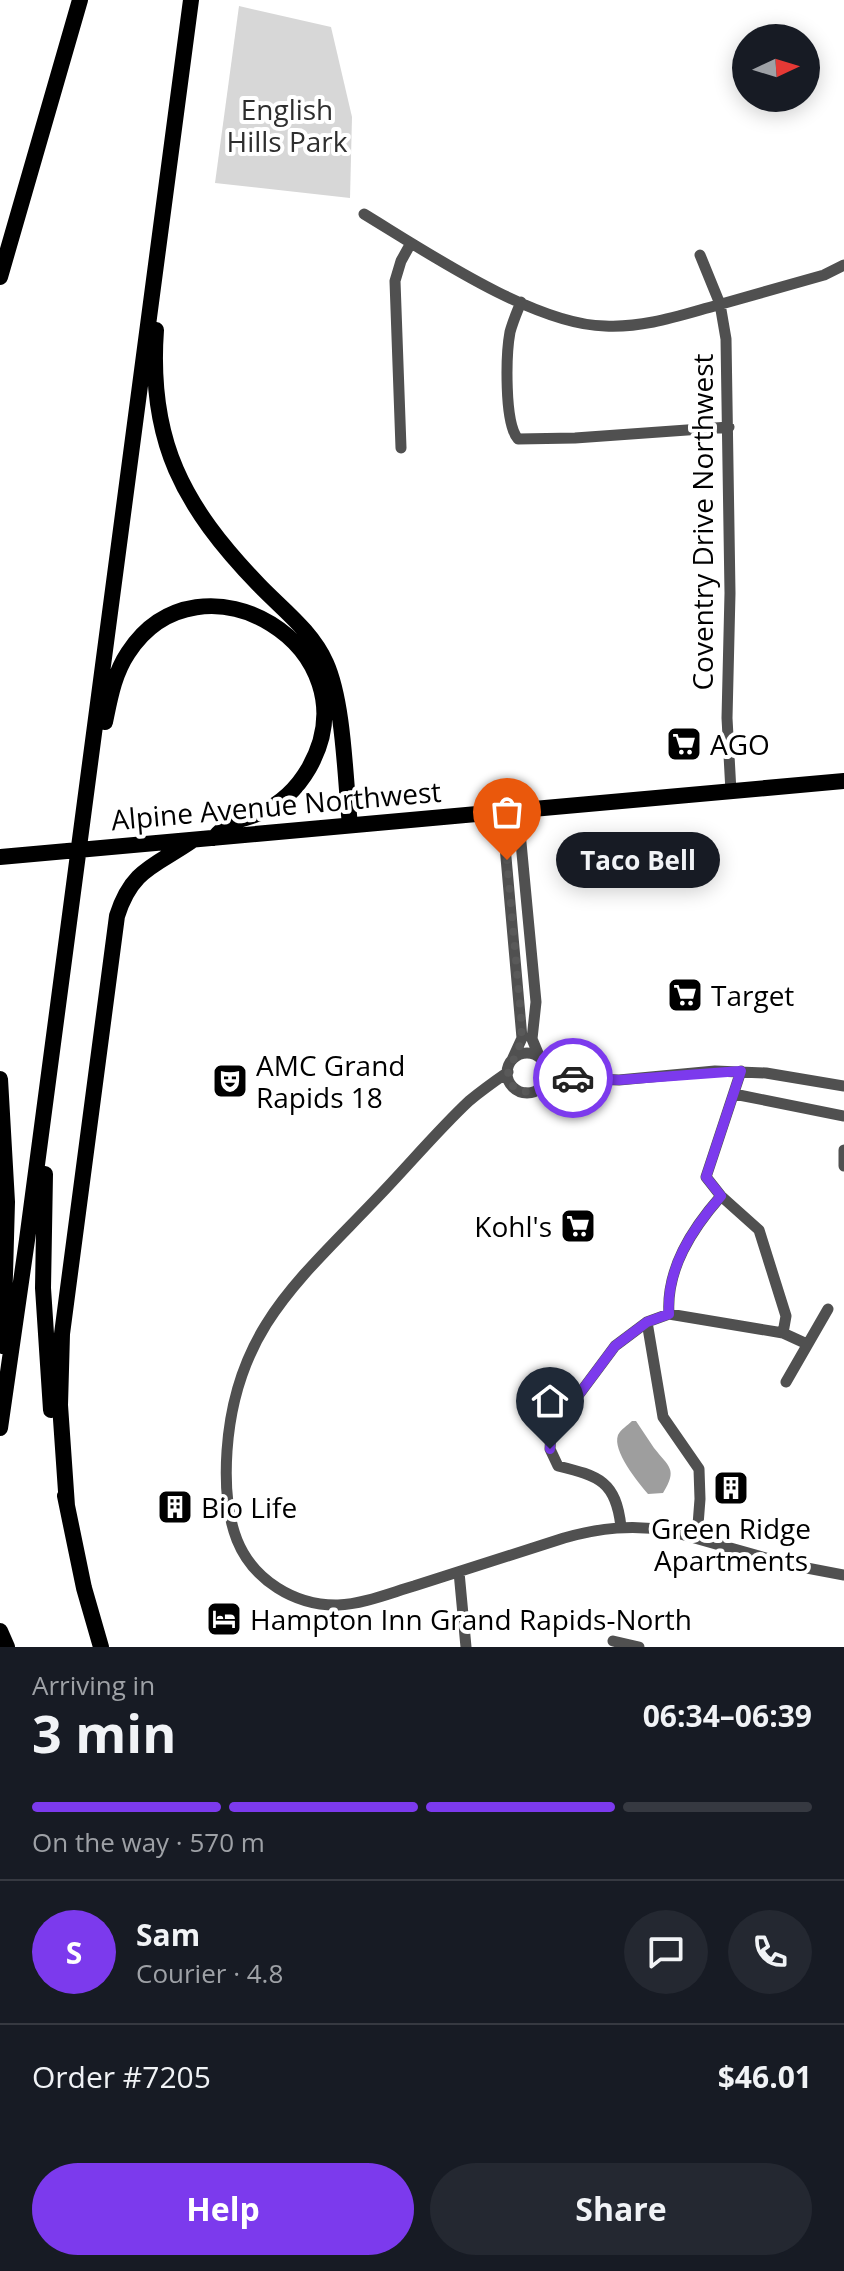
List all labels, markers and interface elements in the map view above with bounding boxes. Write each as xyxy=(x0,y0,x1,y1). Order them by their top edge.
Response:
north arrow xyxy=(732,24,820,112)
map controls xyxy=(732,24,820,112)
park label: English Hills Park xyxy=(226,90,348,160)
street label: Coventry Drive Northwest xyxy=(683,353,721,691)
supermarket icon: AGO xyxy=(665,725,703,763)
place label: AGO xyxy=(710,725,770,763)
street label: Alpine Avenue Northwest xyxy=(109,772,443,838)
pin xyxy=(473,778,541,860)
icon: bag xyxy=(485,790,529,834)
callout: Taco Bell xyxy=(555,832,719,888)
text: Taco Bell xyxy=(580,842,696,878)
supermarket icon: Target xyxy=(666,976,704,1014)
place label: Target xyxy=(711,976,794,1014)
courier xyxy=(533,1038,613,1118)
place label: AMC Grand Rapids 18 xyxy=(256,1046,405,1116)
icon: car xyxy=(551,1056,595,1100)
theatre icon: AMC Grand Rapids 18 xyxy=(211,1062,249,1100)
place label: Kohl's xyxy=(474,1207,552,1245)
supermarket icon: Kohl's xyxy=(559,1207,597,1245)
pin xyxy=(516,1367,584,1449)
icon: home xyxy=(528,1379,572,1423)
building icon: Green Ridge Apartments xyxy=(712,1469,750,1507)
building icon: Bio Life xyxy=(156,1488,194,1526)
place label: Bio Life xyxy=(201,1488,297,1526)
place label: Green Ridge Apartments xyxy=(651,1509,811,1579)
hotel icon: Hampton Inn Grand Rapids-North xyxy=(205,1600,243,1638)
place label: Hampton Inn Grand Rapids-North xyxy=(250,1600,692,1638)
text: Arriving in xyxy=(32,1667,155,1703)
text: 06:34–06:39 xyxy=(643,1695,812,1736)
text: 3 min xyxy=(32,1697,176,1768)
text: On the way · 570 m xyxy=(32,1824,265,1860)
button: chat xyxy=(624,1910,708,1994)
button: phone xyxy=(728,1910,812,1994)
text: Sam xyxy=(136,1914,200,1955)
text: S xyxy=(66,1932,82,1973)
text: Courier · 4.8 xyxy=(136,1955,283,1991)
text: Order #7205 xyxy=(32,2056,211,2097)
text: $46.01 xyxy=(718,2056,812,2097)
button: Help xyxy=(32,2163,414,2255)
button: Share xyxy=(430,2163,812,2255)

